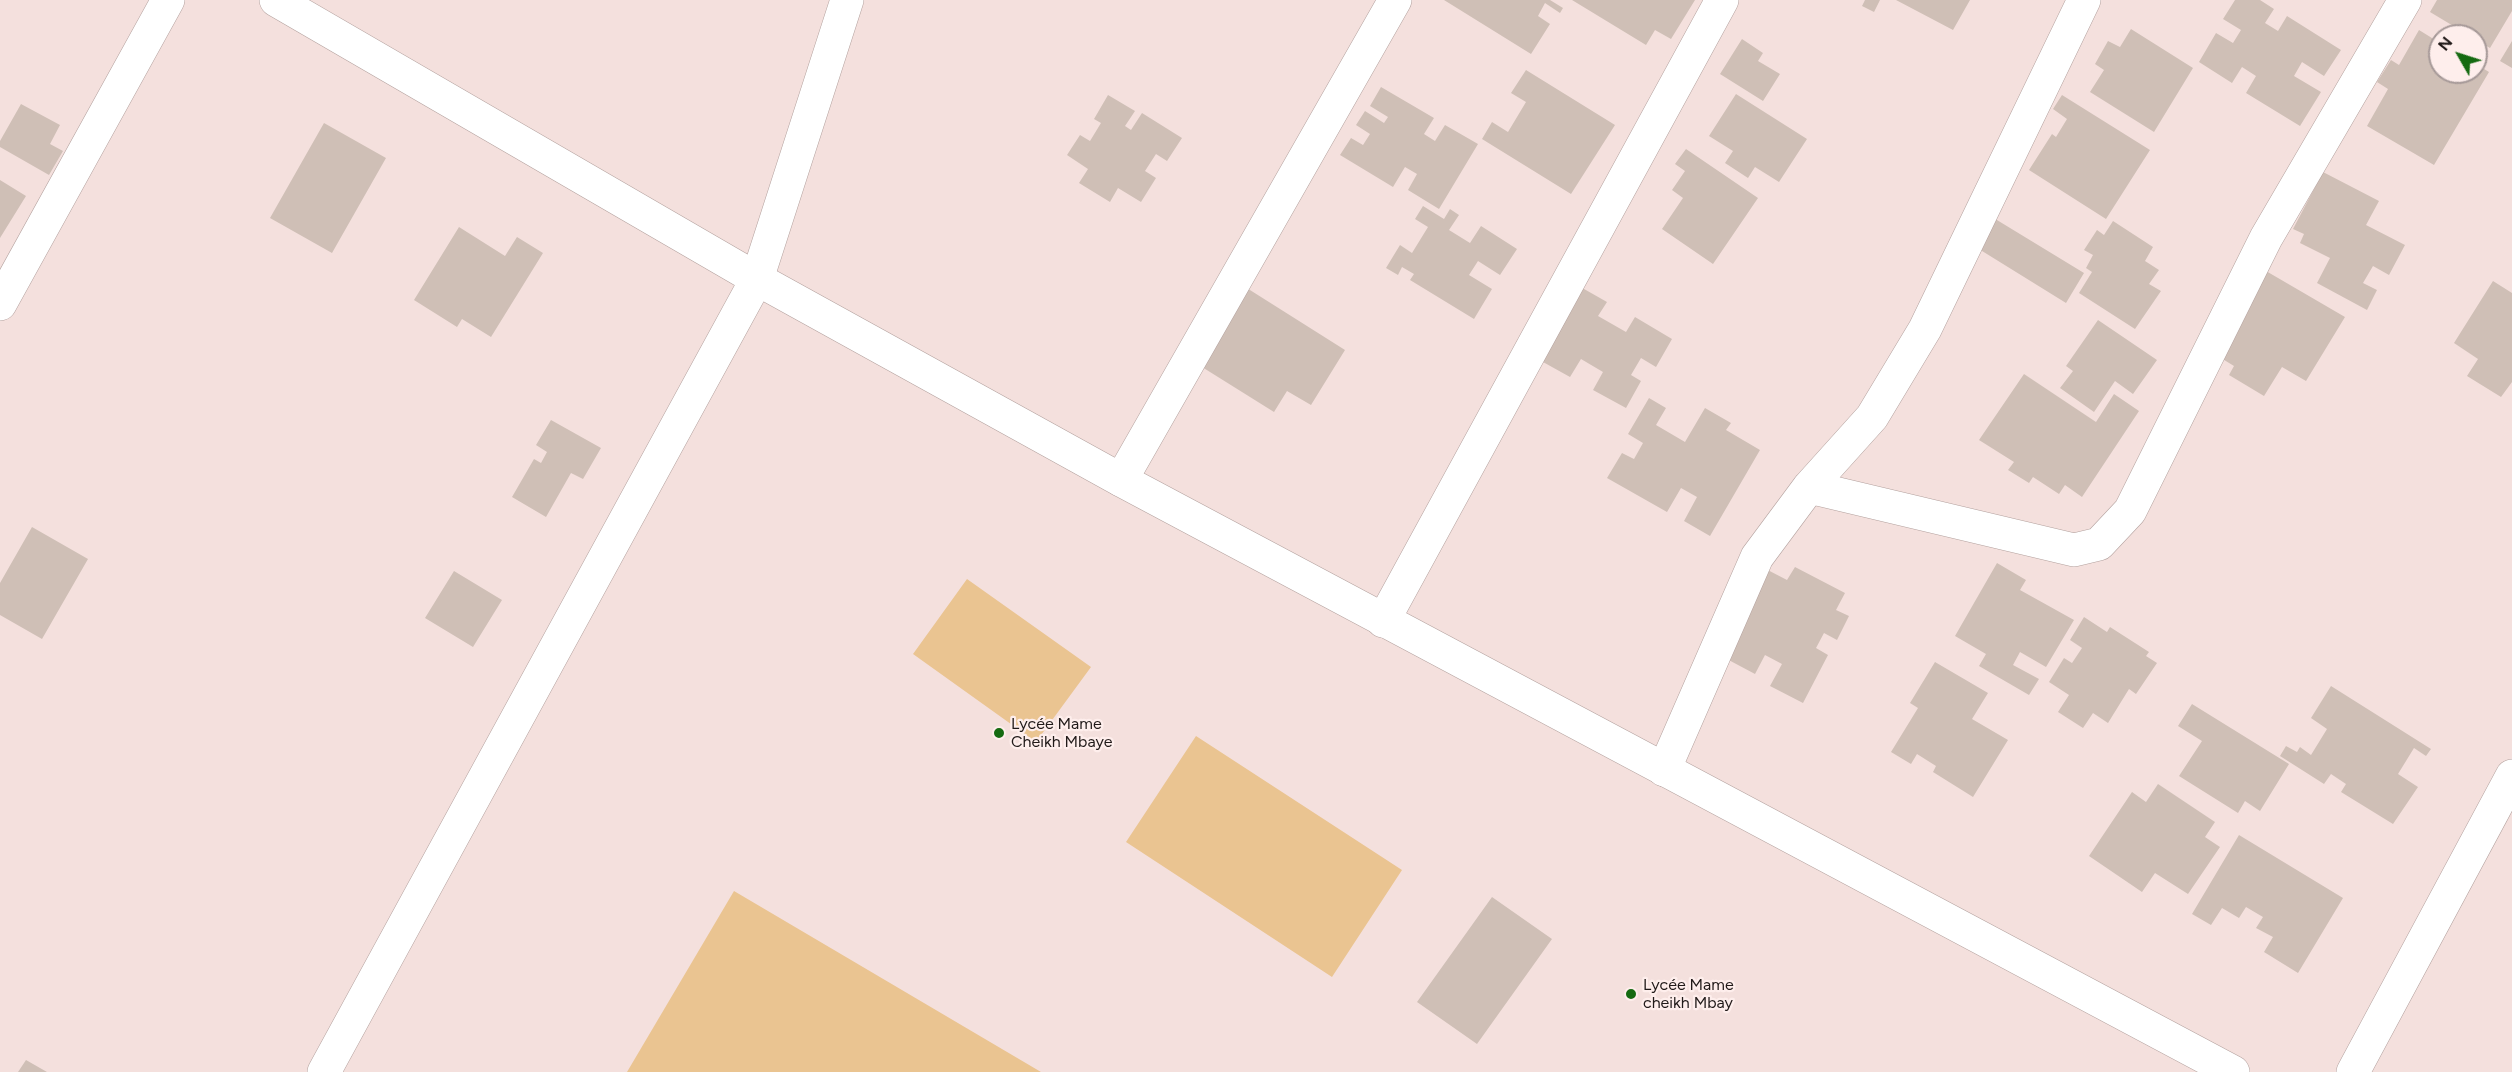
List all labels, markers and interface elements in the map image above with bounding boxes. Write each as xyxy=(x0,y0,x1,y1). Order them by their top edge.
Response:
north arrow xyxy=(2428,24,2488,84)
text: N xyxy=(2434,33,2456,54)
place label: Lycée Mame Cheikh Mbaye xyxy=(1011,714,1112,752)
marker: Lycée Mame Cheikh Mbaye xyxy=(992,726,1006,740)
place label: Lycée Mame cheikh Mbay xyxy=(1643,975,1734,1013)
marker: Lycée Mame cheikh Mbay xyxy=(1624,987,1638,1001)

